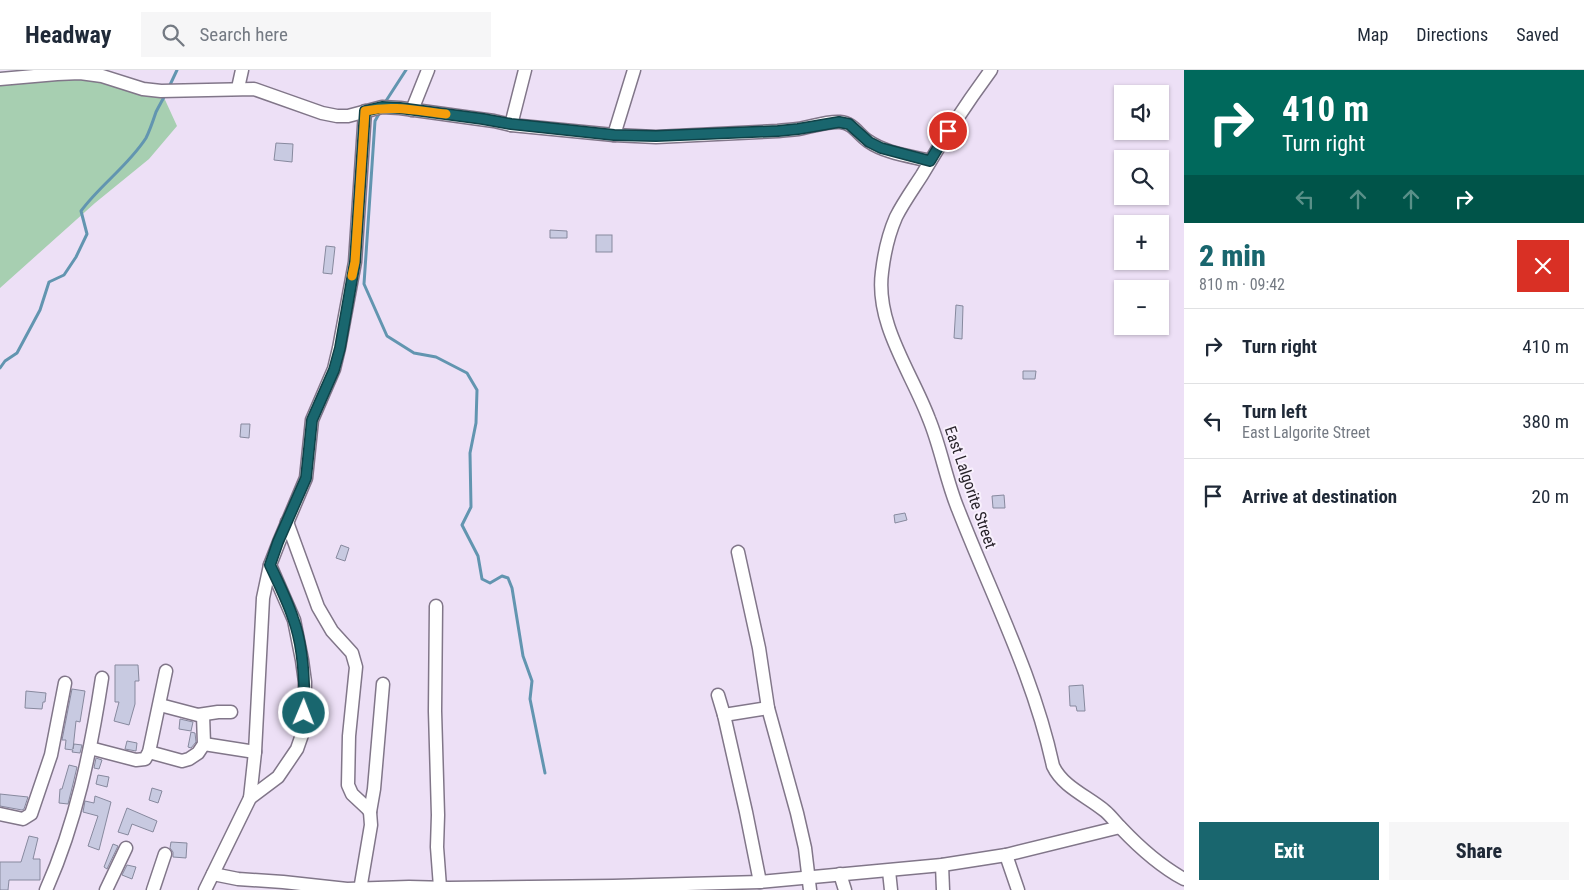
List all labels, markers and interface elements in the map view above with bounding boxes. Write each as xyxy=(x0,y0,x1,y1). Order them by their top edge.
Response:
search box xyxy=(141,12,491,57)
text: Headway xyxy=(25,21,111,49)
icon: search xyxy=(159,21,187,49)
text: Search here xyxy=(199,23,288,46)
text: Map xyxy=(1357,24,1388,45)
text: Directions xyxy=(1416,24,1488,45)
text: Saved xyxy=(1516,24,1559,45)
map controls xyxy=(1114,85,1169,335)
button: sound xyxy=(1114,85,1169,140)
text: 410 m xyxy=(1282,89,1369,130)
icon: right xyxy=(1199,90,1264,155)
pin xyxy=(927,110,969,152)
icon: arrive xyxy=(934,117,962,145)
text: Turn right xyxy=(1282,131,1365,156)
button: search xyxy=(1114,150,1169,205)
icon: left xyxy=(1291,185,1319,213)
icon: ahead xyxy=(1344,185,1372,213)
icon: ahead xyxy=(1397,185,1425,213)
icon: right xyxy=(1450,185,1478,213)
button: + xyxy=(1114,215,1169,270)
text: 2 min xyxy=(1199,238,1266,273)
button: close xyxy=(1517,240,1569,292)
text: 810 m · 09:42 xyxy=(1199,275,1285,294)
button: − xyxy=(1114,280,1169,335)
icon: right xyxy=(1199,332,1227,360)
text: Turn right xyxy=(1242,335,1317,358)
text: 410 m xyxy=(1522,335,1569,358)
text: Turn left xyxy=(1242,400,1307,423)
icon: left xyxy=(1199,407,1227,435)
text: 380 m xyxy=(1522,410,1569,433)
street label: East Lalgorite Street xyxy=(941,423,1000,551)
text: East Lalgorite Street xyxy=(1242,423,1370,442)
icon: arrive xyxy=(1199,482,1227,510)
text: Arrive at destination xyxy=(1242,485,1397,508)
text: 20 m xyxy=(1532,485,1569,508)
position arrow xyxy=(277,686,329,738)
button: Exit xyxy=(1199,822,1379,880)
button: Share xyxy=(1389,822,1569,880)

